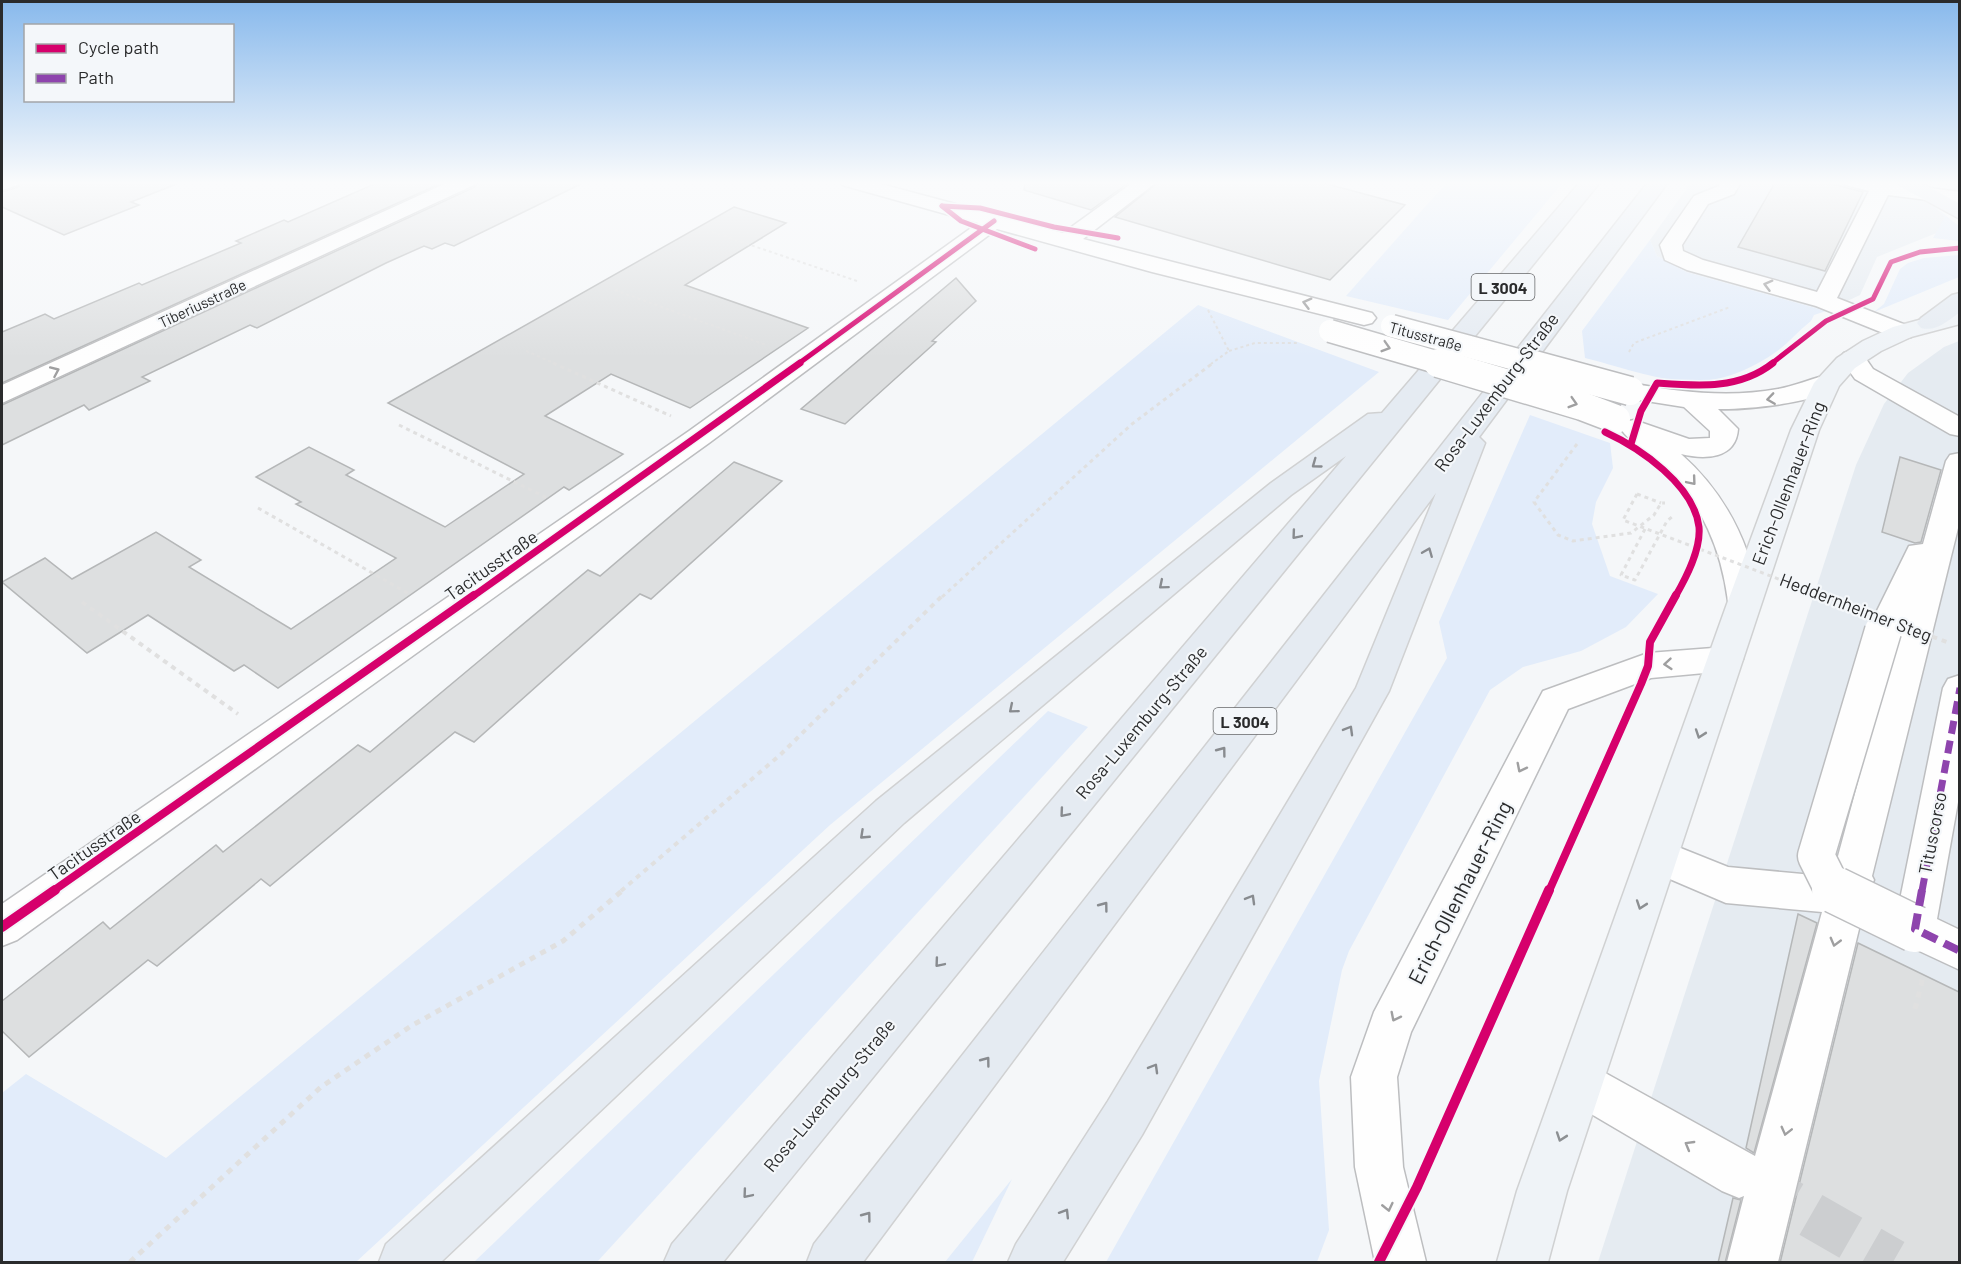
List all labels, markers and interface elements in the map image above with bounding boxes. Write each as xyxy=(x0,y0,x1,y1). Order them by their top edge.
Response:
legend xyxy=(24,24,234,102)
text: Cycle path xyxy=(78,36,159,58)
text: Path xyxy=(78,66,114,88)
road number: L 3004 xyxy=(1472,274,1534,300)
street label: Tiberiusstraße xyxy=(155,275,249,331)
one-way arrow xyxy=(1763,280,1774,292)
one-way arrow xyxy=(1303,298,1313,310)
street label: Rosa-Luxemburg-Straße xyxy=(1429,308,1563,476)
street label: Titusstraße xyxy=(1388,318,1464,354)
one-way arrow xyxy=(1380,340,1391,352)
one-way arrow xyxy=(48,366,59,378)
one-way arrow xyxy=(1766,392,1775,404)
one-way arrow xyxy=(1567,396,1578,408)
street label: Erich-Ollenhauer-Ring xyxy=(1747,398,1829,568)
one-way arrow xyxy=(1311,457,1322,468)
one-way arrow xyxy=(1685,474,1696,485)
street label: Tacitusstraße xyxy=(440,525,542,605)
one-way arrow xyxy=(1293,528,1304,539)
one-way arrow xyxy=(1420,547,1433,557)
street label: Heddernheimer Steg xyxy=(1777,568,1935,646)
one-way arrow xyxy=(1159,578,1170,589)
street label: Rosa-Luxemburg-Straße xyxy=(1070,641,1212,803)
one-way arrow xyxy=(1663,657,1672,670)
one-way arrow xyxy=(1009,702,1020,713)
road number: L 3004 xyxy=(1214,708,1276,734)
one-way arrow xyxy=(1342,726,1353,736)
one-way arrow xyxy=(1695,728,1708,739)
one-way arrow xyxy=(1215,747,1226,758)
one-way arrow xyxy=(1517,761,1528,772)
street label: Tituscorso xyxy=(1913,790,1951,876)
street label: Erich-Ollenhauer-Ring xyxy=(1402,796,1516,988)
street label: Tacitusstraße xyxy=(43,805,145,885)
one-way arrow xyxy=(1060,806,1071,817)
one-way arrow xyxy=(861,828,872,839)
one-way arrow xyxy=(1244,895,1256,905)
one-way arrow xyxy=(1636,899,1649,910)
one-way arrow xyxy=(1097,902,1108,913)
one-way arrow xyxy=(1830,936,1842,947)
one-way arrow xyxy=(935,956,946,967)
one-way arrow xyxy=(1391,1011,1403,1022)
street label: Rosa-Luxemburg-Straße xyxy=(758,1014,900,1176)
one-way arrow xyxy=(978,1057,989,1068)
one-way arrow xyxy=(1147,1063,1158,1074)
one-way arrow xyxy=(1781,1125,1794,1135)
one-way arrow xyxy=(1555,1131,1568,1142)
one-way arrow xyxy=(1684,1141,1695,1152)
one-way arrow xyxy=(743,1187,754,1198)
one-way arrow xyxy=(1381,1202,1394,1212)
one-way arrow xyxy=(1058,1209,1070,1219)
one-way arrow xyxy=(860,1212,871,1223)

